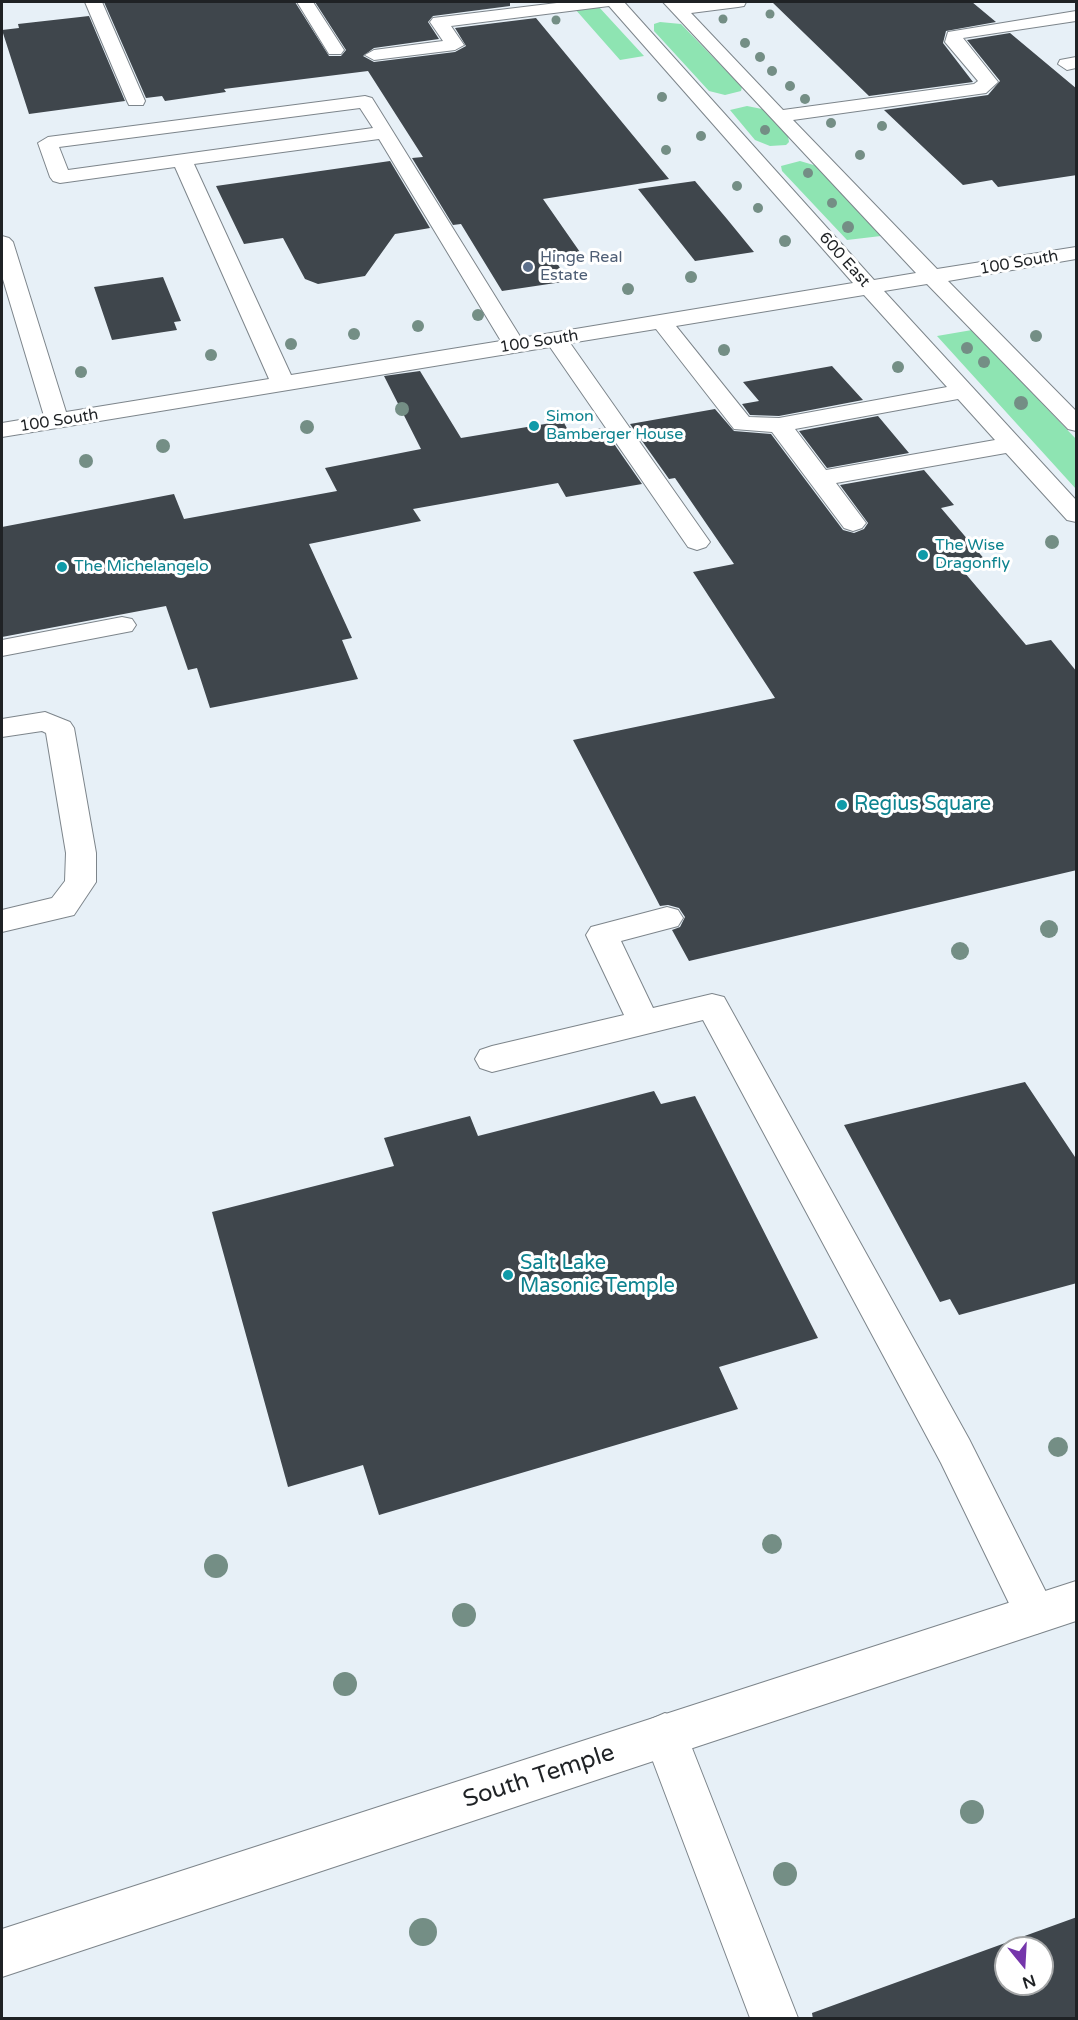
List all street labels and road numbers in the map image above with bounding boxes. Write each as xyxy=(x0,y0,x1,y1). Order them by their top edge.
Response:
street label: 600 East xyxy=(814,229,874,291)
street label: 100 South xyxy=(978,247,1060,279)
street label: 100 South xyxy=(498,326,580,358)
street label: 100 South xyxy=(18,405,100,437)
street label: South Temple xyxy=(460,1739,618,1815)

